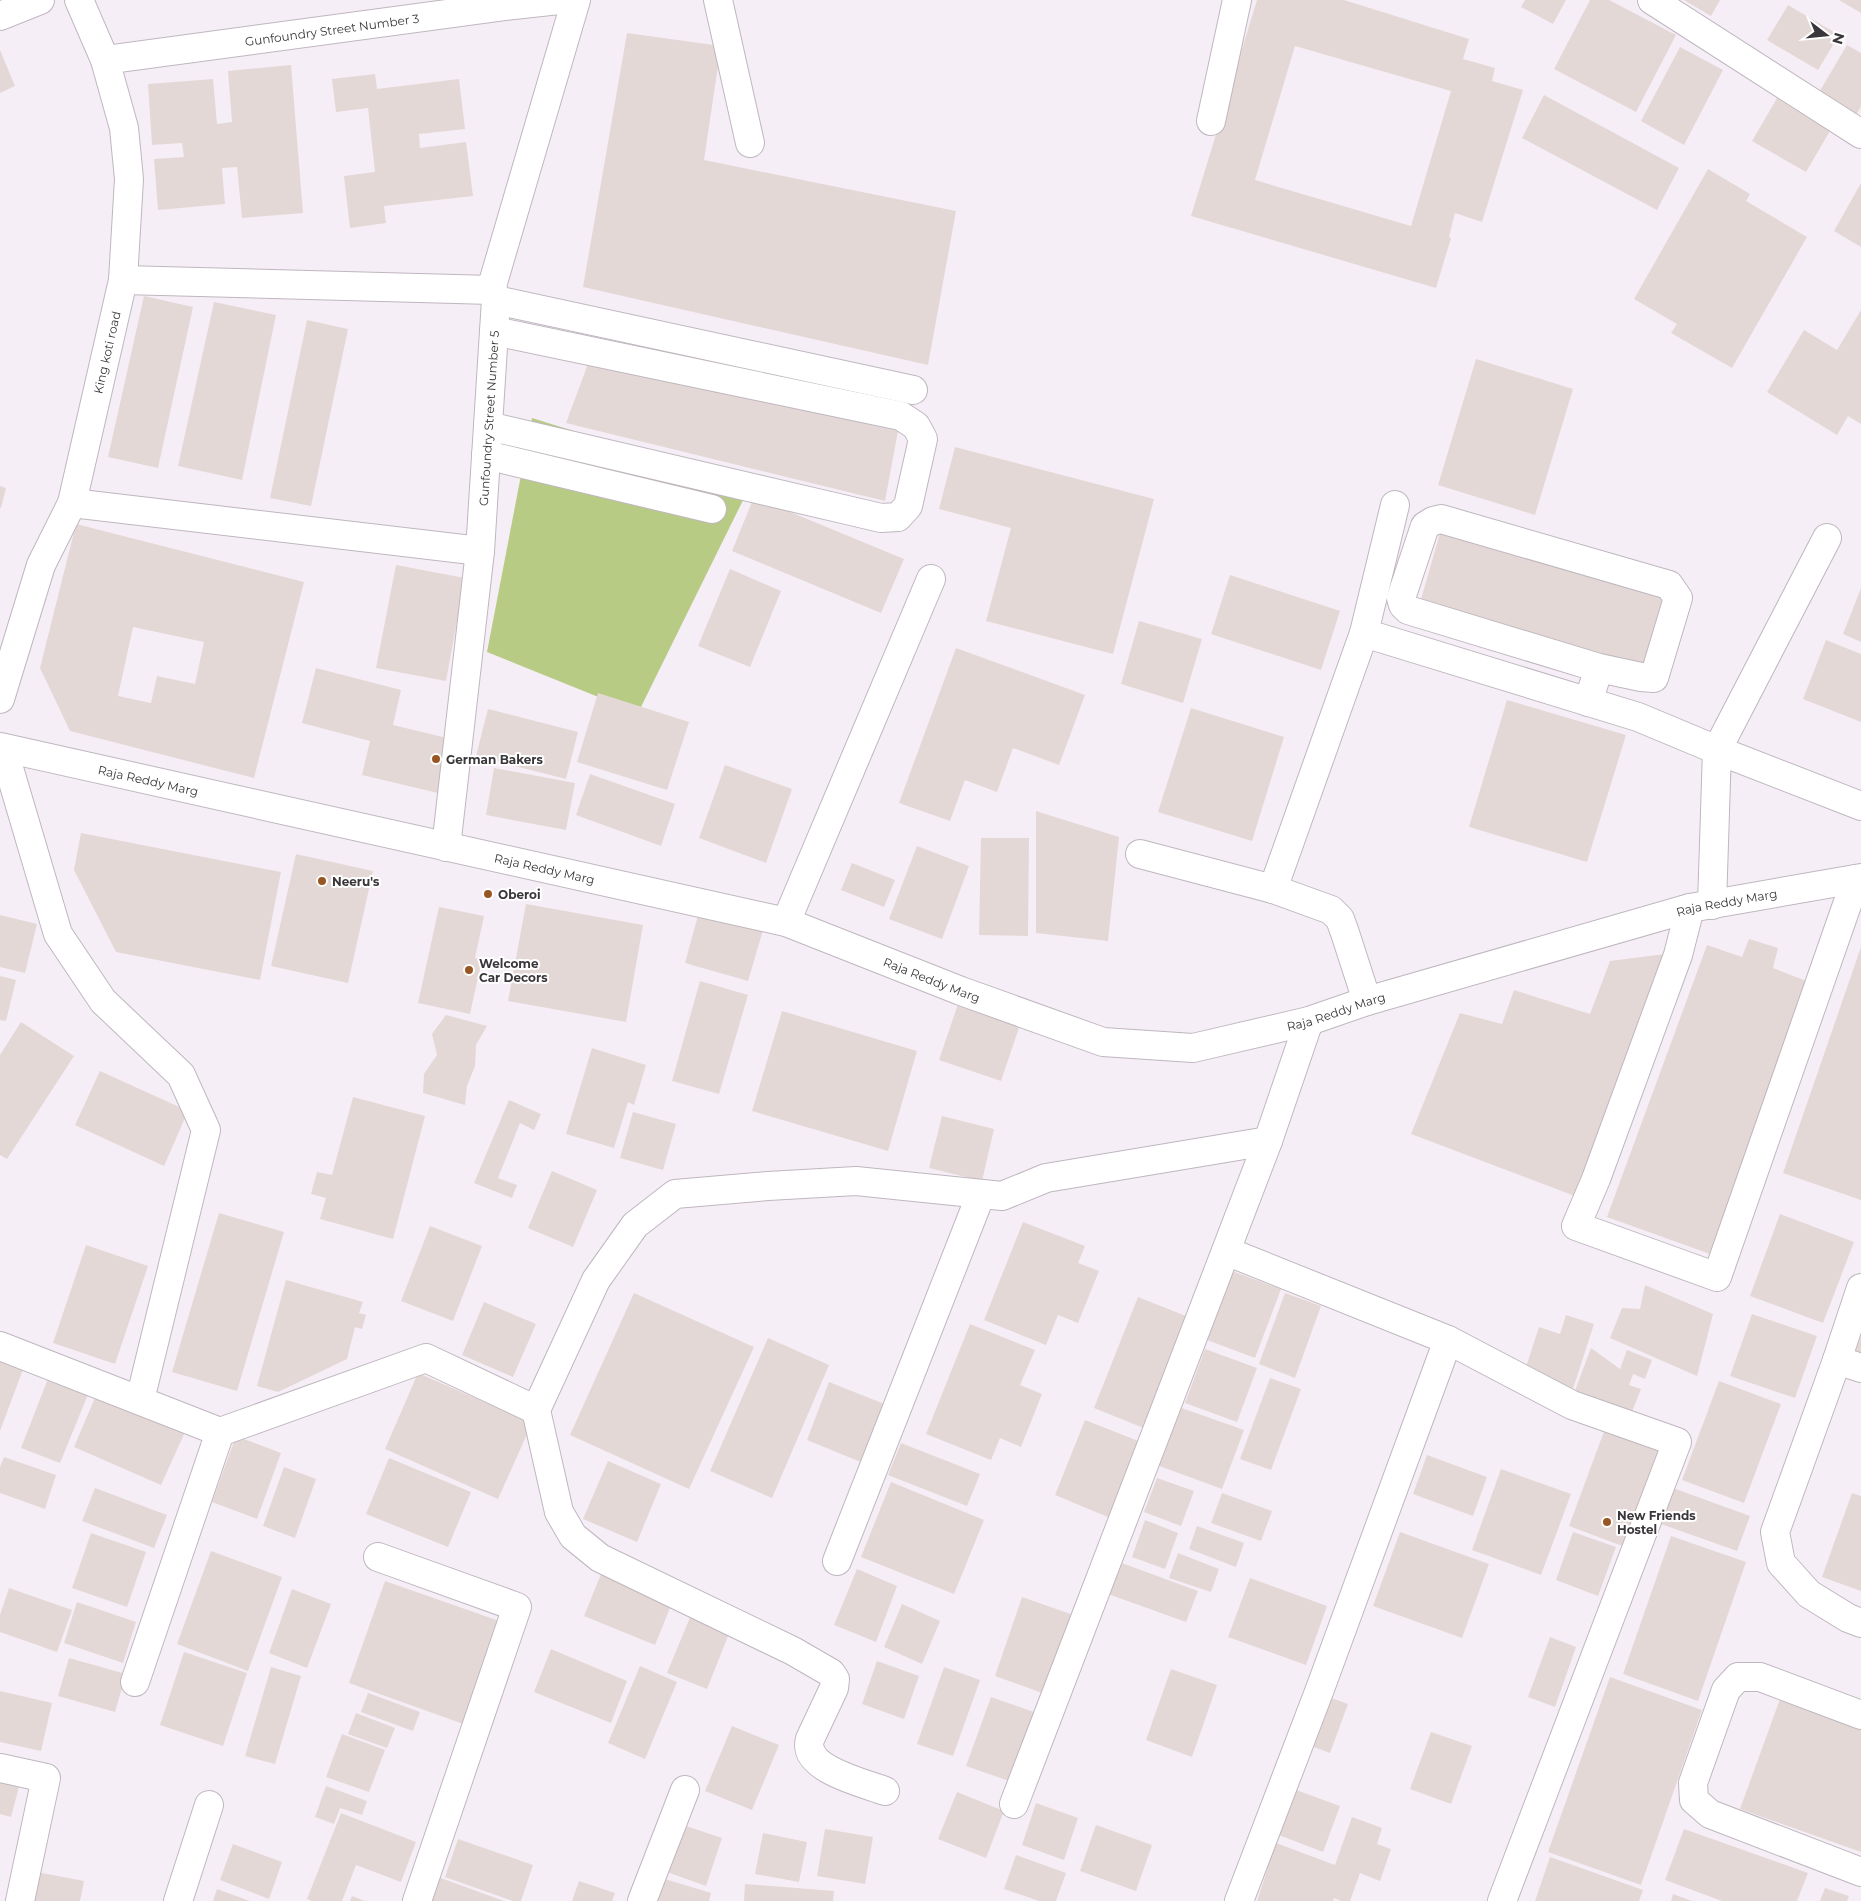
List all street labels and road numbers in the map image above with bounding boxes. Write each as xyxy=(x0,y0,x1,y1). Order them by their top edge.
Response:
street label: Gunfoundry Street Number 3 xyxy=(244,10,420,49)
street label: King koti road xyxy=(90,310,123,395)
street label: Gunfoundry Street Number 5 xyxy=(475,330,502,506)
street label: Raja Reddy Marg xyxy=(97,762,200,799)
street label: Raja Reddy Marg xyxy=(493,850,596,887)
street label: Raja Reddy Marg xyxy=(1674,885,1778,919)
street label: Raja Reddy Marg xyxy=(881,954,982,1005)
street label: Raja Reddy Marg xyxy=(1285,989,1387,1033)

